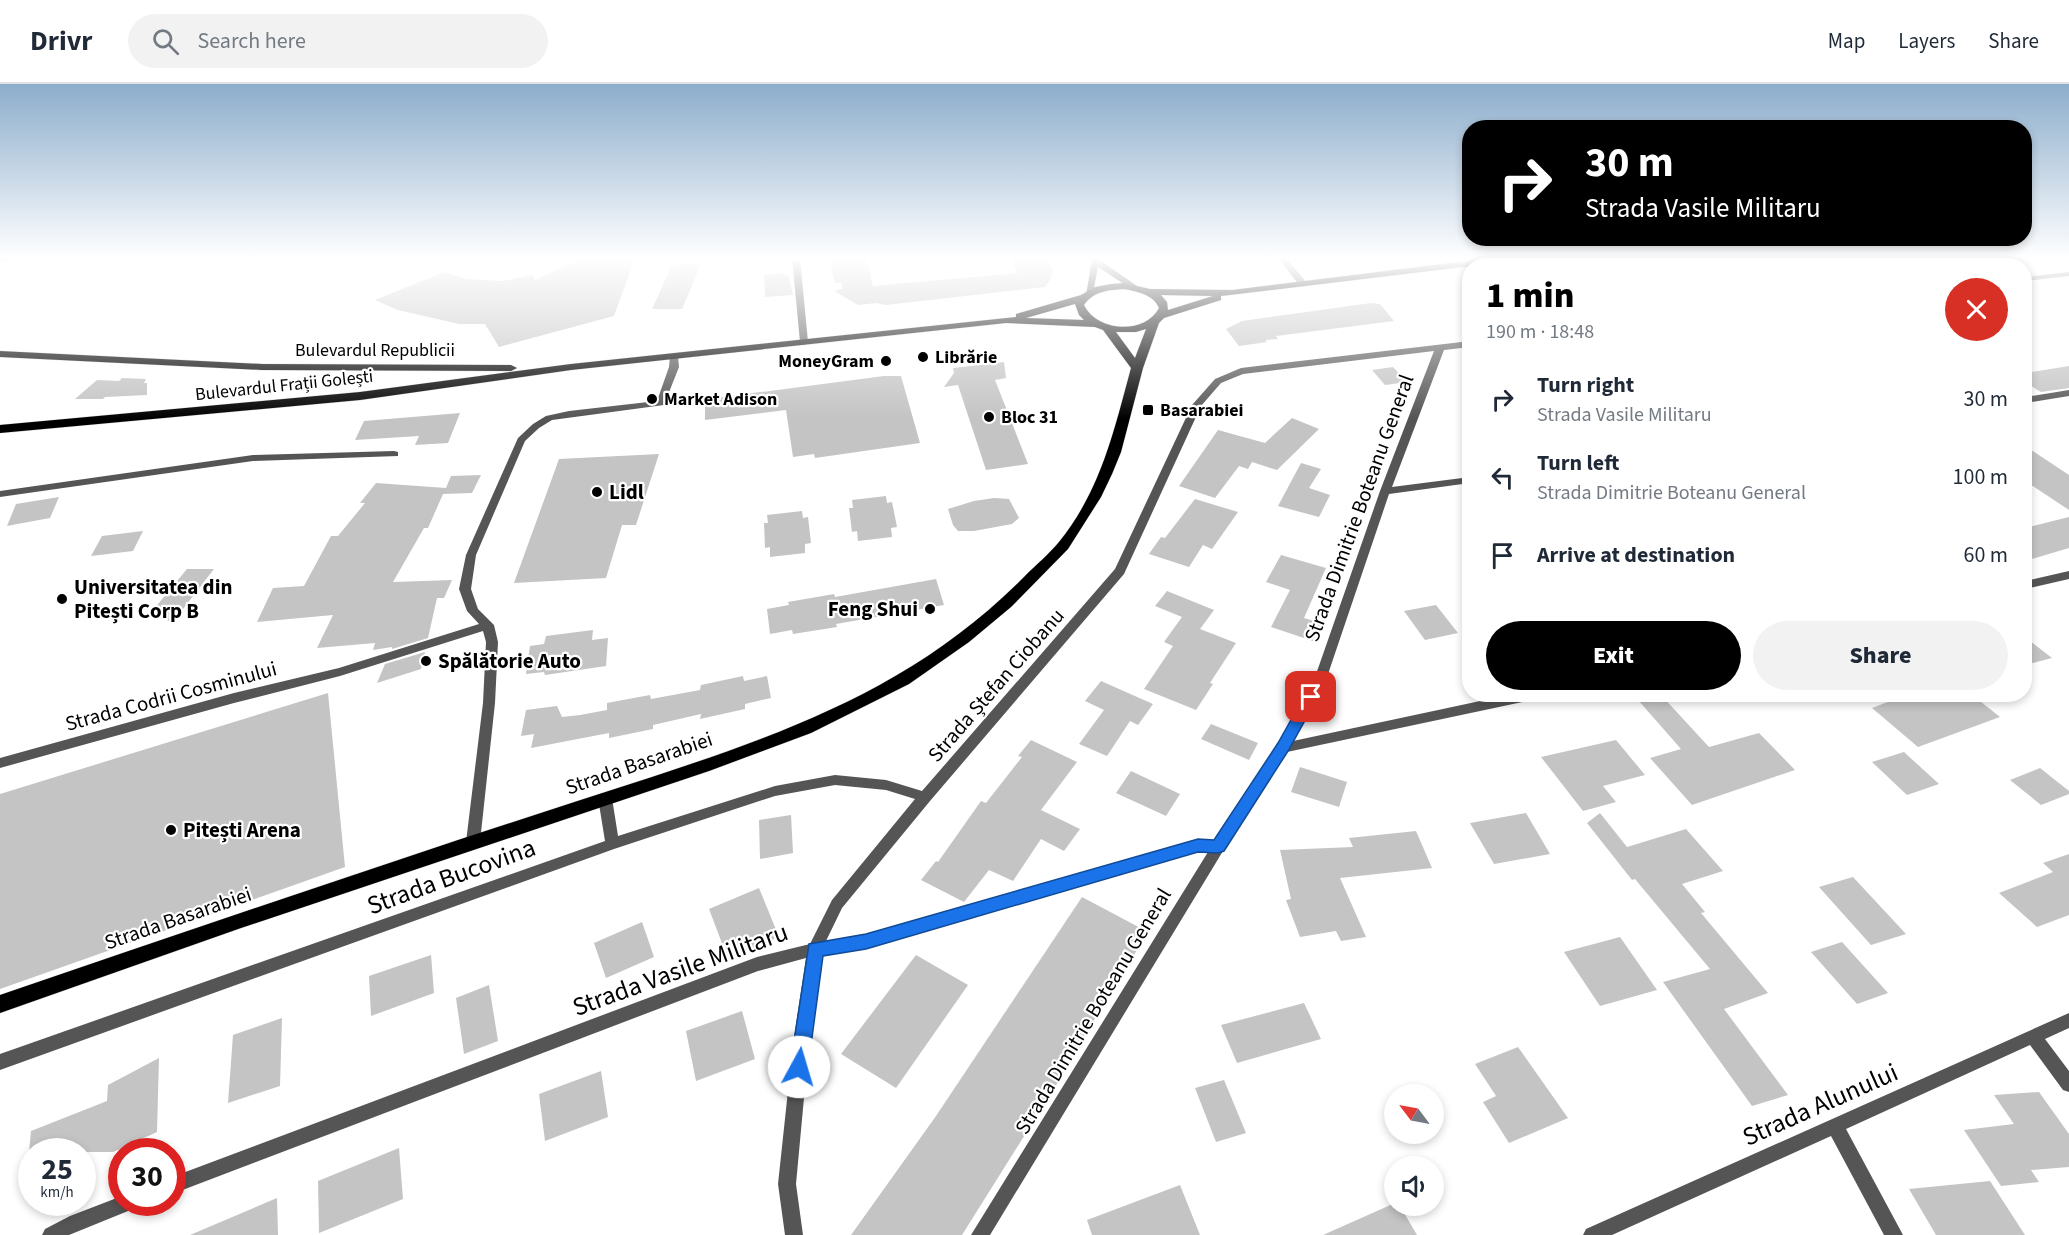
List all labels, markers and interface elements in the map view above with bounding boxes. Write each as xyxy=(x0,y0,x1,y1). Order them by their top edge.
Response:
search box xyxy=(128,14,548,68)
text: Drivr xyxy=(30,21,92,61)
icon: search xyxy=(149,25,182,58)
text: Search here xyxy=(197,25,306,57)
text: Map xyxy=(1828,26,1865,56)
text: Layers xyxy=(1898,26,1955,56)
text: Share xyxy=(1988,26,2039,56)
text: 30 m xyxy=(1585,133,1674,193)
icon: right xyxy=(1486,144,1564,222)
text: Strada Vasile Militaru xyxy=(1585,189,1821,228)
text: 1 min xyxy=(1486,270,1574,321)
button: close xyxy=(1945,278,2008,341)
text: 190 m · 18:48 xyxy=(1486,318,1594,346)
street label: Bulevardul Republicii xyxy=(295,338,455,363)
place label: Librărie xyxy=(935,345,997,370)
place label: MoneyGram xyxy=(778,349,874,374)
marker: Librărie xyxy=(916,350,930,364)
marker: MoneyGram xyxy=(879,354,893,368)
street label: Bulevardul Frații Golești xyxy=(194,364,374,407)
text: Turn right xyxy=(1537,369,1634,401)
street label: Strada Dimitrie Boteanu General xyxy=(1297,370,1421,646)
icon: right xyxy=(1486,383,1519,416)
text: 30 m xyxy=(1963,383,2008,415)
place label: Market Adison xyxy=(664,387,777,412)
marker: Market Adison xyxy=(645,392,659,406)
place label: Basarabiei xyxy=(1160,398,1244,423)
text: Strada Vasile Militaru xyxy=(1537,401,1712,429)
marker: Basarabiei xyxy=(1141,403,1155,417)
place label: Bloc 31 xyxy=(1001,405,1058,430)
marker: Bloc 31 xyxy=(982,410,996,424)
text: Turn left xyxy=(1537,447,1619,479)
icon: left xyxy=(1486,461,1519,494)
text: 100 m xyxy=(1953,461,2008,493)
place label: Lidl xyxy=(609,477,644,507)
text: Strada Dimitrie Boteanu General xyxy=(1537,479,1806,507)
marker: Lidl xyxy=(590,485,604,499)
icon: arrive xyxy=(1486,539,1519,572)
text: Arrive at destination xyxy=(1537,539,1735,571)
text: 60 m xyxy=(1963,539,2008,571)
place label: Universitatea din Pitești Corp B xyxy=(74,572,232,626)
marker: Universitatea din Pitești Corp B xyxy=(55,592,69,606)
place label: Feng Shui xyxy=(828,594,918,624)
street label: Strada Ștefan Ciobanu xyxy=(921,602,1071,768)
marker: Feng Shui xyxy=(923,602,937,616)
button: Exit xyxy=(1486,621,1741,690)
button: Share xyxy=(1753,621,2008,690)
place label: Spălătorie Auto xyxy=(438,646,581,676)
street label: Strada Codrii Cosminului xyxy=(62,653,280,739)
marker: Spălătorie Auto xyxy=(419,654,433,668)
pin xyxy=(1285,671,1336,722)
icon: arrive xyxy=(1294,680,1327,713)
street label: Strada Basarabiei xyxy=(561,724,717,802)
place label: Pitești Arena xyxy=(183,815,301,845)
marker: Pitești Arena xyxy=(164,823,178,837)
street label: Strada Bucovina xyxy=(362,829,541,924)
street label: Strada Basarabiei xyxy=(100,879,256,957)
street label: Strada Dimitrie Boteanu General xyxy=(1007,882,1179,1140)
street label: Strada Vasile Militaru xyxy=(567,913,793,1026)
position arrow xyxy=(767,1035,831,1099)
street label: Strada Alunului xyxy=(1737,1054,1904,1155)
north arrow xyxy=(1384,1084,1444,1144)
map controls xyxy=(1384,1084,1444,1216)
speed limit sign: 30 xyxy=(108,1138,186,1216)
text: 25 xyxy=(41,1148,73,1191)
button: sound xyxy=(1384,1156,1444,1216)
text: km/h xyxy=(40,1182,74,1203)

